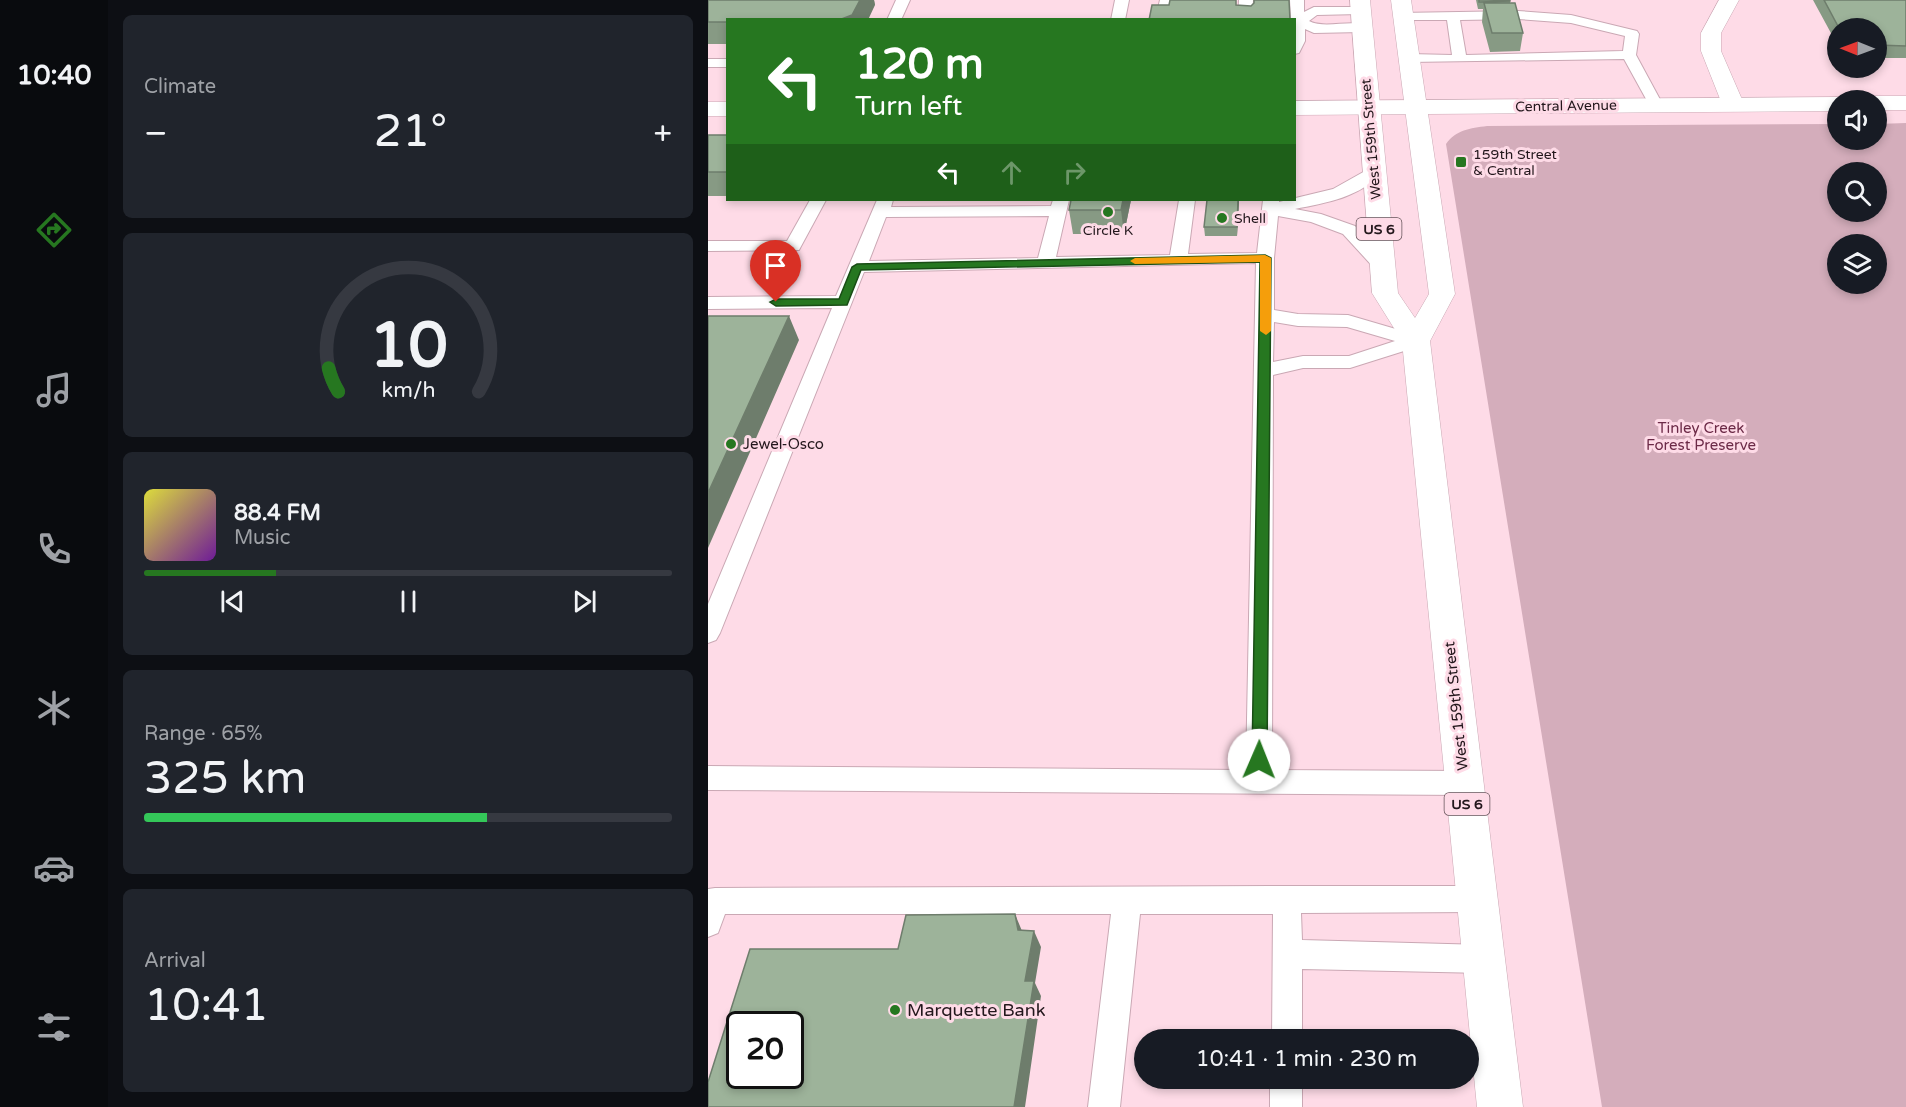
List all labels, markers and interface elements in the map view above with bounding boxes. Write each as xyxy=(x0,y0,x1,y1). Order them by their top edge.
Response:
north arrow xyxy=(1827,18,1887,78)
map controls xyxy=(1827,18,1887,294)
text: 120 m xyxy=(855,39,984,90)
icon: left xyxy=(756,42,834,120)
text: 10:40 xyxy=(17,59,91,92)
text: Climate xyxy=(144,75,216,99)
street label: West 159th Street xyxy=(1357,77,1385,200)
text: Turn left xyxy=(855,90,962,123)
button: sound xyxy=(1827,90,1887,150)
street label: Central Avenue xyxy=(1515,97,1617,115)
text: 21° xyxy=(374,105,447,159)
text: − xyxy=(144,114,168,153)
text: + xyxy=(653,114,672,153)
place label: 159th Street & Central xyxy=(1473,146,1558,179)
marker: 159th Street & Central xyxy=(1454,155,1468,169)
icon: left xyxy=(932,156,965,189)
icon: ahead xyxy=(995,156,1028,189)
icon: right xyxy=(1058,156,1091,189)
button: search xyxy=(1827,162,1887,222)
marker: Circle K xyxy=(1101,205,1115,219)
icon: directions xyxy=(33,209,75,251)
place label: Shell xyxy=(1234,210,1266,227)
marker: Shell xyxy=(1215,211,1229,225)
road number: US 6 xyxy=(1356,218,1402,240)
place label: Circle K xyxy=(1083,222,1133,239)
button: layers xyxy=(1827,234,1887,294)
pin xyxy=(750,240,801,302)
icon: arrive xyxy=(759,249,792,282)
text: 10 xyxy=(369,309,447,384)
icon: music xyxy=(33,369,75,411)
text: km/h xyxy=(381,378,435,404)
park label: Tinley Creek Forest Preserve xyxy=(1646,419,1756,454)
place label: Jewel-Osco xyxy=(743,435,824,453)
marker: Jewel-Osco xyxy=(724,437,738,451)
text: 88.4 FM xyxy=(234,500,321,526)
text: Music xyxy=(234,526,290,550)
icon: phone xyxy=(33,528,75,570)
icon: previous xyxy=(216,585,249,618)
icon: pause xyxy=(392,585,425,618)
icon: next xyxy=(568,585,601,618)
street label: West 159th Street xyxy=(1440,640,1472,771)
icon: climate xyxy=(33,687,75,729)
text: Range · 65% xyxy=(144,722,263,746)
position arrow xyxy=(1227,728,1291,792)
text: 325 km xyxy=(144,752,306,806)
road number: US 6 xyxy=(1444,793,1490,815)
icon: car xyxy=(33,847,75,889)
text: Arrival xyxy=(144,949,206,973)
text: 10:41 xyxy=(144,979,269,1033)
place label: Marquette Bank xyxy=(907,999,1046,1021)
marker: Marquette Bank xyxy=(888,1003,902,1017)
icon: filters xyxy=(33,1006,75,1048)
speed limit sign: 20 xyxy=(726,1011,804,1089)
text: 10:41 · 1 min · 230 m xyxy=(1196,1046,1417,1072)

